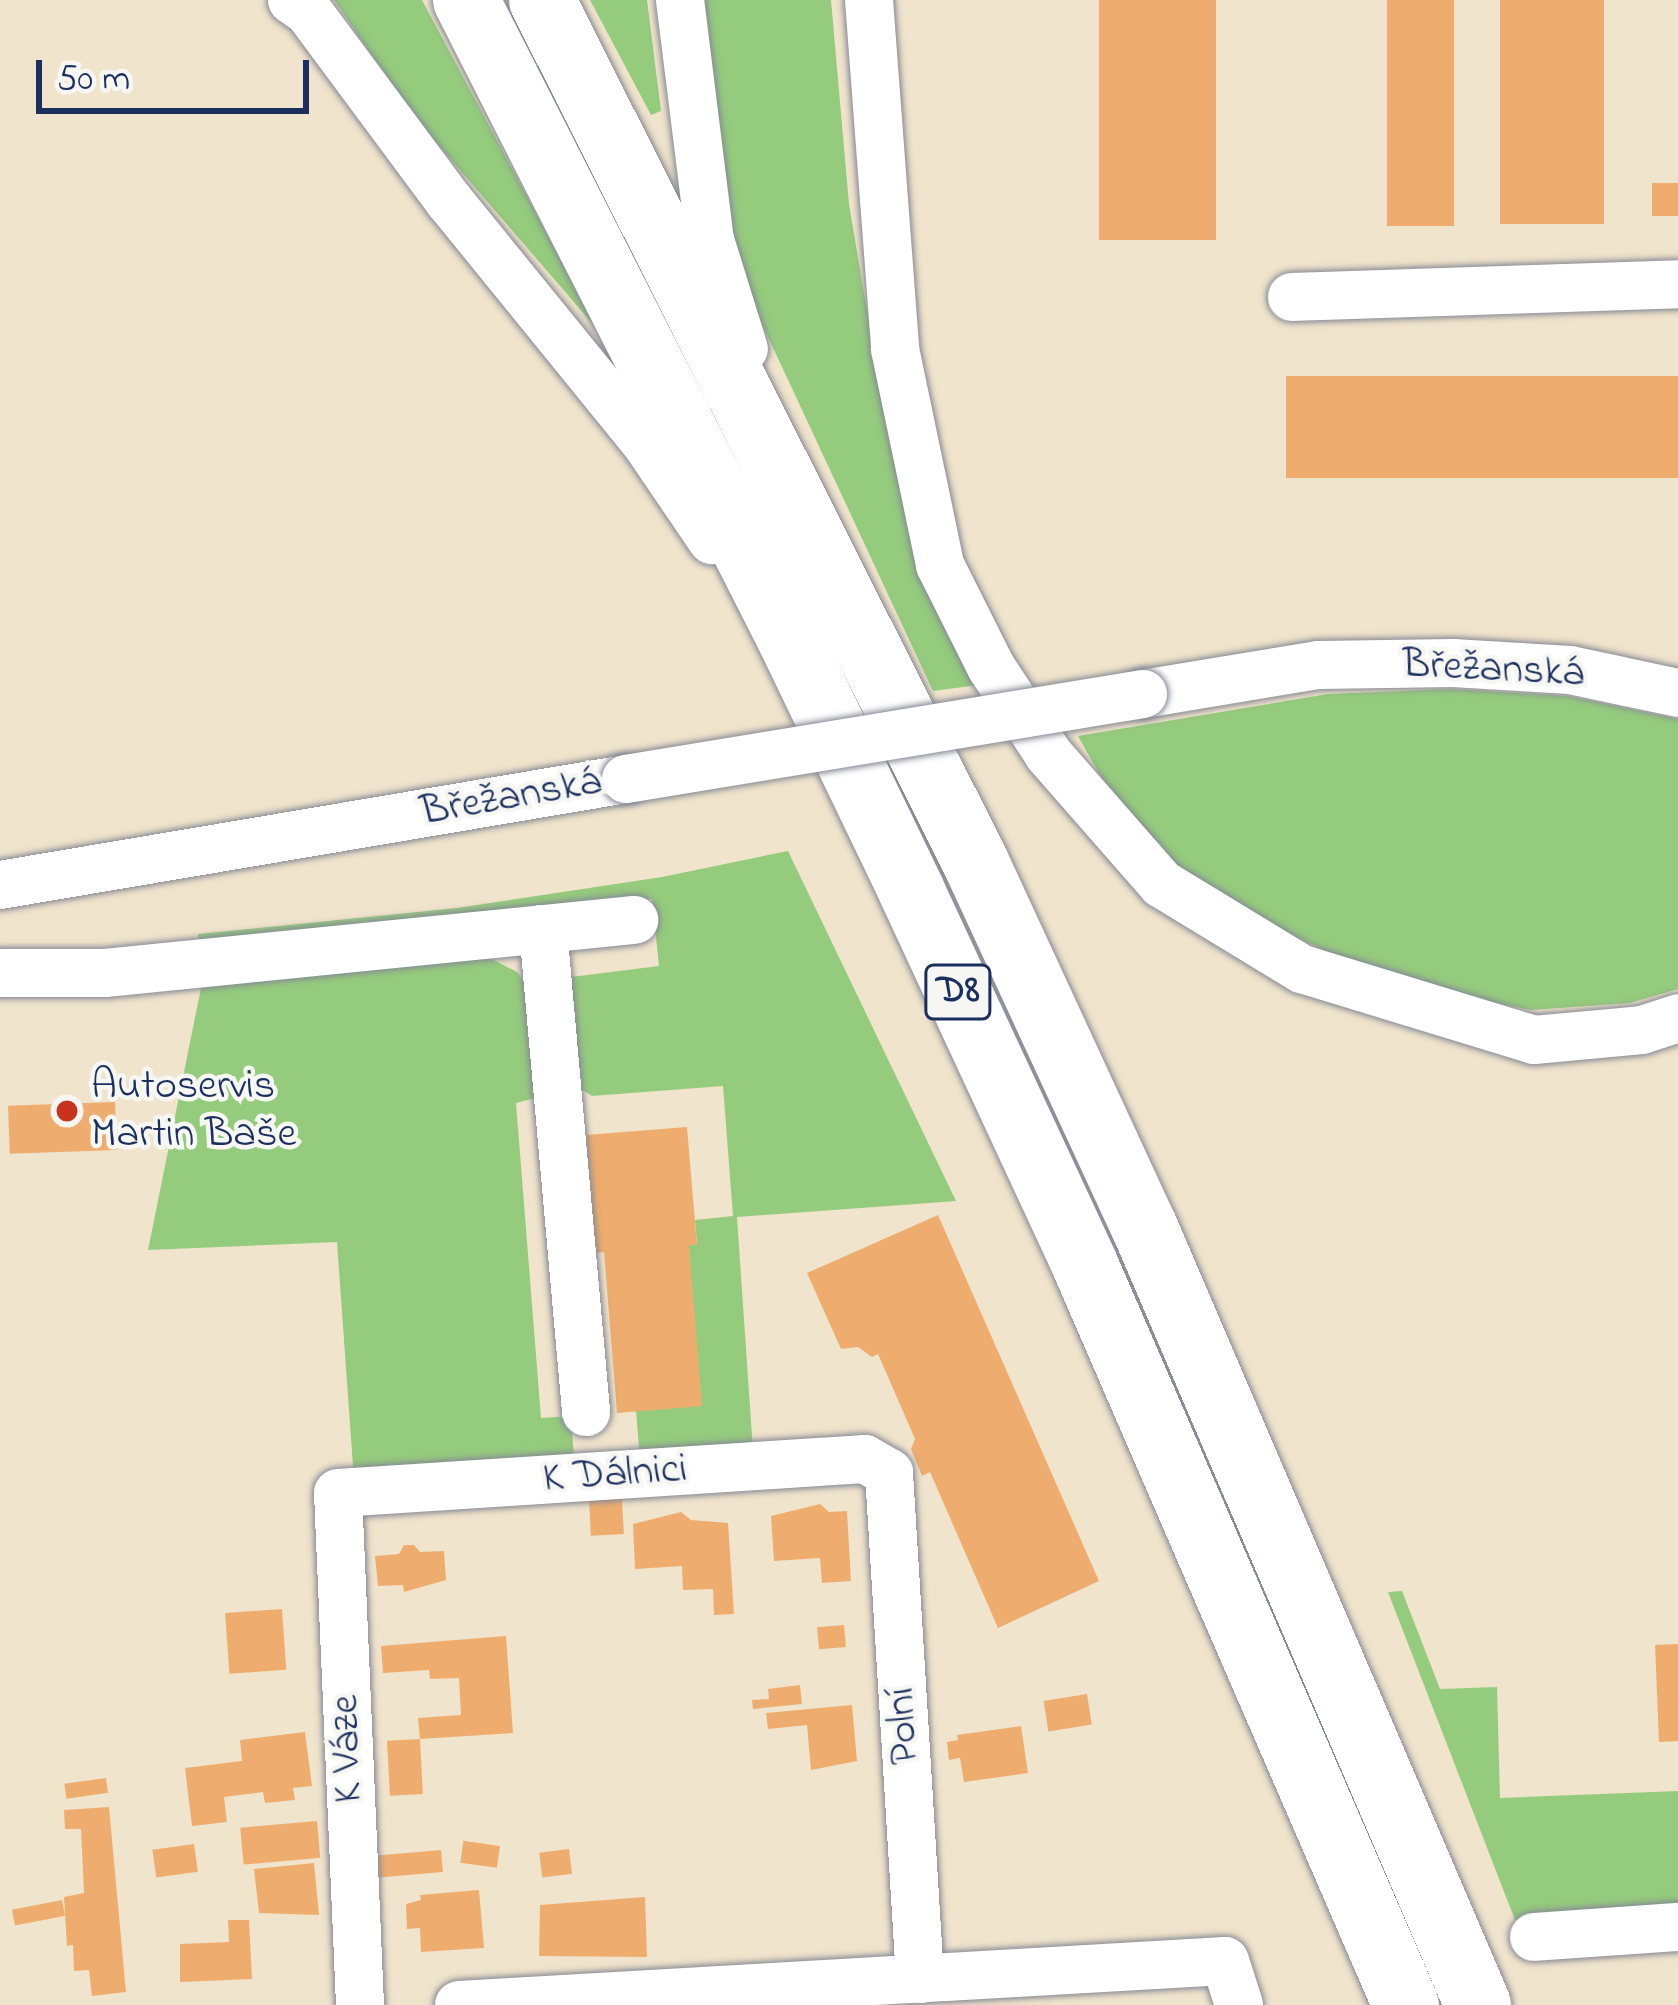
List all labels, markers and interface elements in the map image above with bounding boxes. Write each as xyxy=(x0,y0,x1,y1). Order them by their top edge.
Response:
scale bar xyxy=(42,36,315,110)
text: 50 m xyxy=(57,54,130,107)
street label: Břežanská xyxy=(1401,640,1585,700)
street label: Břežanská xyxy=(417,757,605,839)
road number: D8 xyxy=(922,959,994,1025)
place label: Autoservis Martin Baše xyxy=(91,1062,296,1160)
marker: Autoservis Martin Baše xyxy=(54,1098,80,1124)
street label: K Dálnici xyxy=(541,1445,689,1505)
street label: Polní xyxy=(877,1686,931,1766)
street label: K Váze xyxy=(321,1694,375,1804)

